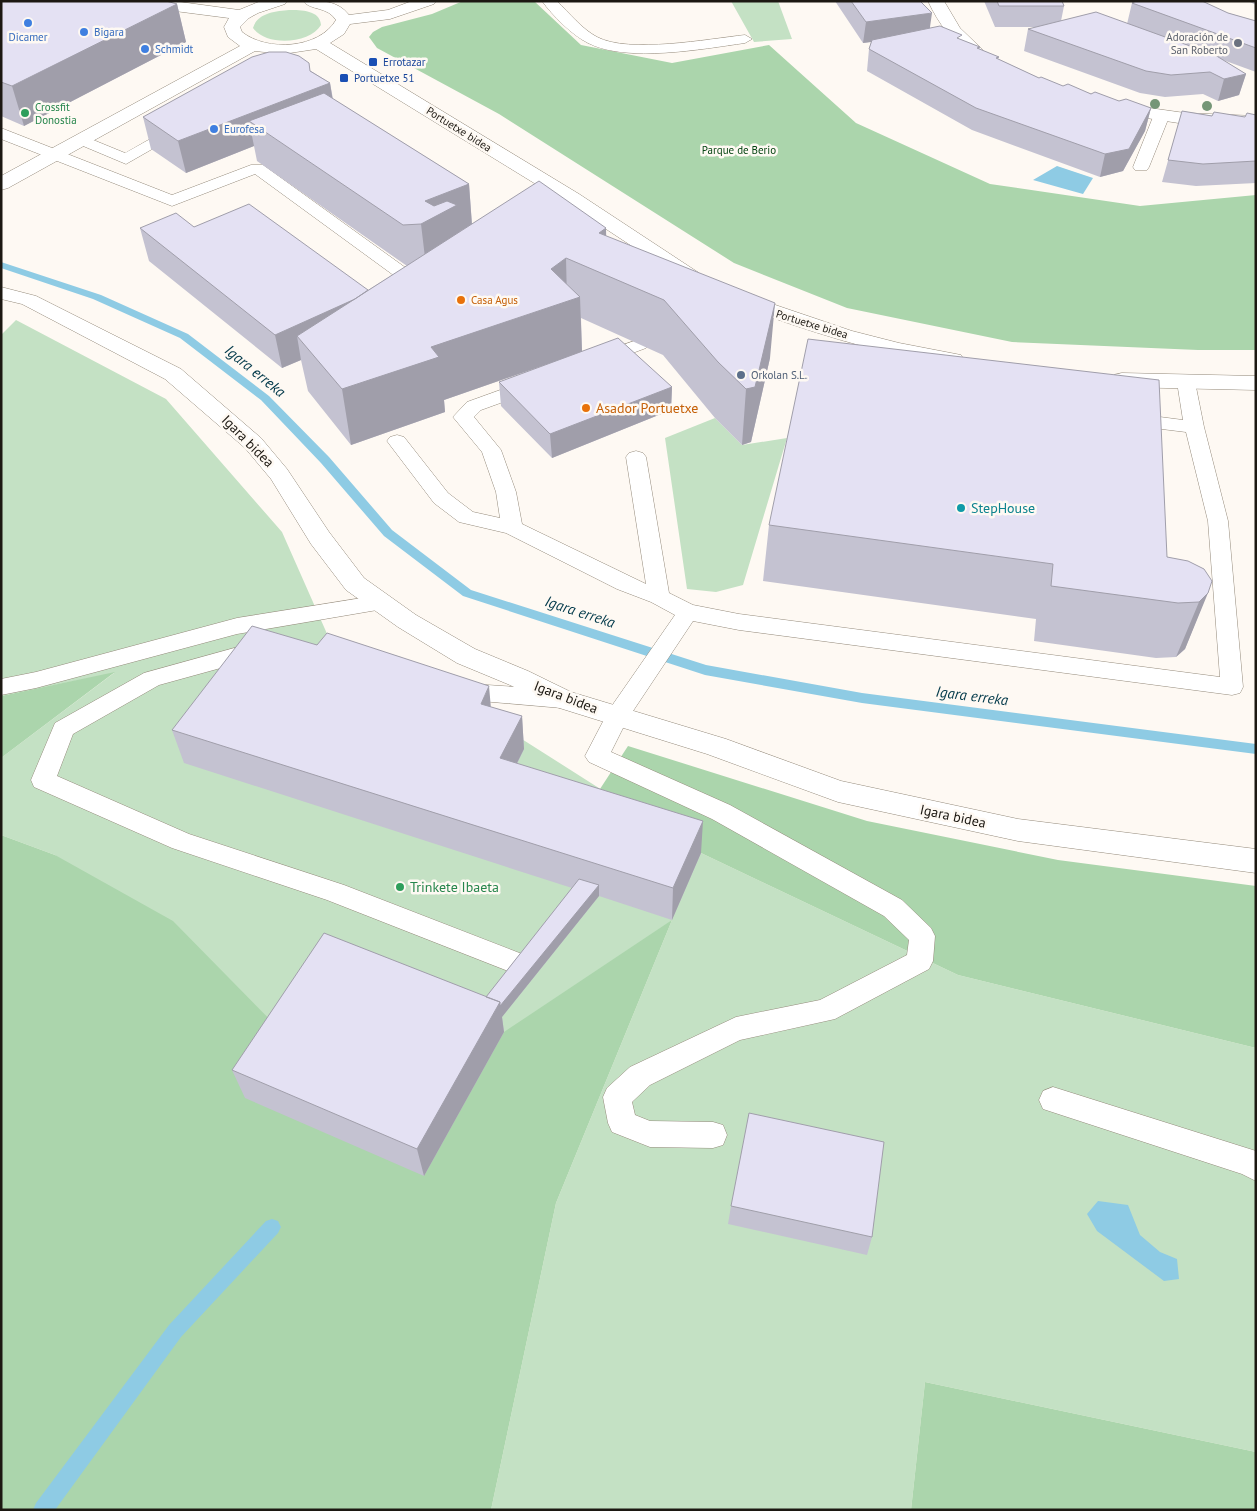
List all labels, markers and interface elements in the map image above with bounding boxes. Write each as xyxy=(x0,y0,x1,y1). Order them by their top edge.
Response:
marker: Dicamer xyxy=(22,17,34,29)
place label: Bigara xyxy=(94,25,124,39)
marker: Bigara xyxy=(78,26,90,38)
place label: Dicamer xyxy=(9,30,48,44)
place label: Adoración de San Roberto xyxy=(1166,30,1228,57)
marker: Adoración de San Roberto xyxy=(1232,37,1244,49)
place label: Schmidt xyxy=(155,42,194,56)
marker: Schmidt xyxy=(139,43,151,55)
place label: Errotazar xyxy=(383,55,426,69)
marker: Errotazar xyxy=(367,56,379,68)
place label: Portuetxe 51 xyxy=(354,71,414,85)
marker: Portuetxe 51 xyxy=(338,72,350,84)
place label: Crossfit Donostia xyxy=(35,100,77,127)
street label: Portuetxe bidea xyxy=(424,103,494,155)
marker: Crossfit Donostia xyxy=(19,107,31,119)
place label: Eurofesa xyxy=(224,122,264,136)
marker: Eurofesa xyxy=(208,123,220,135)
park label: Parque de Berio xyxy=(702,143,776,157)
place label: Casa Agus xyxy=(471,293,518,307)
marker: Casa Agus xyxy=(455,294,467,306)
street label: Portuetxe bidea xyxy=(774,306,850,342)
water label: Igara erreka xyxy=(221,340,290,401)
place label: Orkolan S.L. xyxy=(751,368,807,382)
marker: Orkolan S.L. xyxy=(735,369,747,381)
place label: Asador Portuetxe xyxy=(596,399,698,417)
marker: Asador Portuetxe xyxy=(580,402,592,414)
street label: Igara bidea xyxy=(218,411,278,471)
place label: StepHouse xyxy=(971,499,1035,517)
marker: StepHouse xyxy=(955,502,967,514)
water label: Igara erreka xyxy=(543,591,618,632)
street label: Igara bidea xyxy=(532,677,600,717)
water label: Igara erreka xyxy=(935,682,1010,709)
street label: Igara bidea xyxy=(918,800,988,832)
place label: Trinkete Ibaeta xyxy=(410,878,499,896)
marker: Trinkete Ibaeta xyxy=(394,881,406,893)

